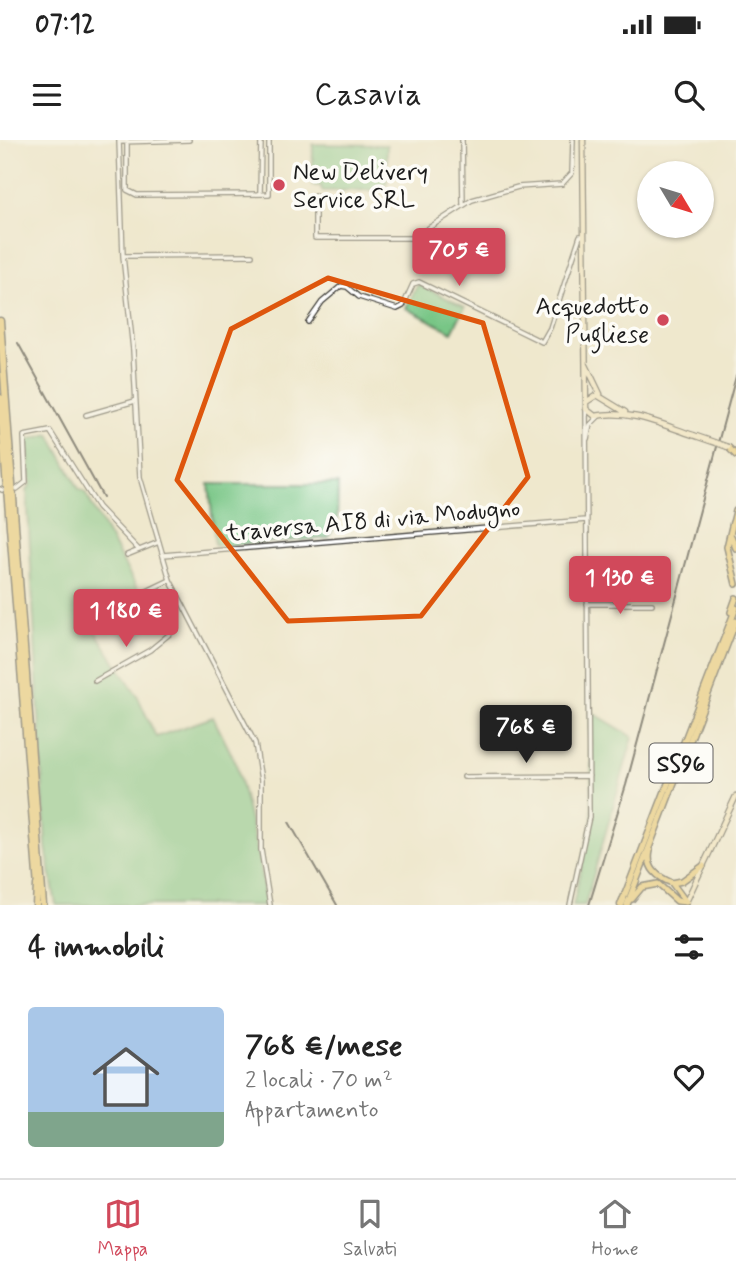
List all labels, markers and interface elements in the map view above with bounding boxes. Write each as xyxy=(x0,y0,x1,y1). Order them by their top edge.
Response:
text: 07:12 xyxy=(35,8,95,42)
text: Casavia xyxy=(314,74,422,116)
icon: menu xyxy=(28,76,66,114)
icon: search xyxy=(670,76,708,114)
place label: New Delivery Service SRL xyxy=(293,157,428,216)
north arrow xyxy=(637,161,714,238)
map controls xyxy=(637,161,714,238)
marker: New Delivery Service SRL xyxy=(271,177,287,193)
pin: 705 € xyxy=(410,228,508,288)
text: 705 € xyxy=(428,236,490,266)
place label: Acquedotto Pugliese xyxy=(536,292,649,354)
marker: Acquedotto Pugliese xyxy=(655,312,671,328)
street label: traversa AI8 di via Modugno xyxy=(224,493,522,552)
pin: 1 130 € xyxy=(555,556,685,616)
text: 1 130 € xyxy=(585,564,655,594)
pin: 1 180 € xyxy=(61,589,191,649)
text: 1 180 € xyxy=(90,597,162,627)
pin: 768 € xyxy=(477,706,575,765)
text: 768 € xyxy=(496,713,556,743)
road number: SS96 xyxy=(650,744,712,782)
text: 4 immobili xyxy=(28,928,164,967)
icon: filters xyxy=(670,928,708,966)
text: 768 €/mese xyxy=(245,1027,402,1066)
icon: home xyxy=(84,1035,168,1119)
icon: heart xyxy=(670,1058,708,1096)
text: 2 locali · 70 m² xyxy=(245,1066,393,1096)
text: Appartamento xyxy=(245,1096,379,1126)
tab: Mappa xyxy=(97,1195,148,1262)
tab: Salvati xyxy=(343,1195,397,1262)
tab: Home xyxy=(591,1195,639,1262)

